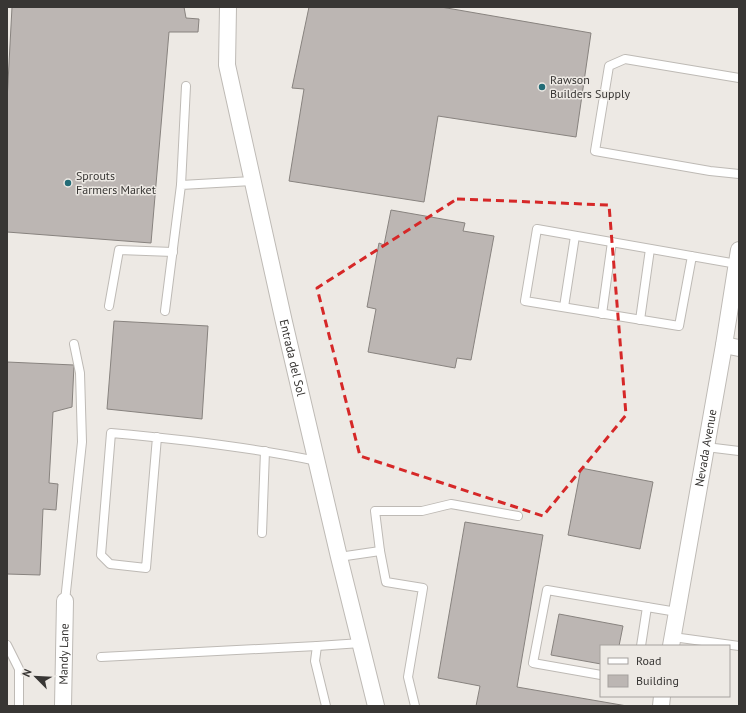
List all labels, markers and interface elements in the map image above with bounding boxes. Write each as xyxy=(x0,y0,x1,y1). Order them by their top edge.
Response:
place label: Rawson Builders Supply xyxy=(550,72,630,101)
marker: Rawson Builders Supply xyxy=(537,82,547,92)
place label: Sprouts Farmers Market xyxy=(76,168,156,197)
marker: Sprouts Farmers Market xyxy=(63,178,73,188)
street label: Entrada del Sol xyxy=(277,318,309,398)
street label: Nevada Avenue xyxy=(691,408,720,488)
street label: Mandy Lane xyxy=(55,623,72,685)
legend xyxy=(600,645,730,697)
text: Road xyxy=(636,653,661,668)
north arrow xyxy=(16,657,56,697)
text: N xyxy=(19,667,35,679)
text: Building xyxy=(636,673,679,688)

